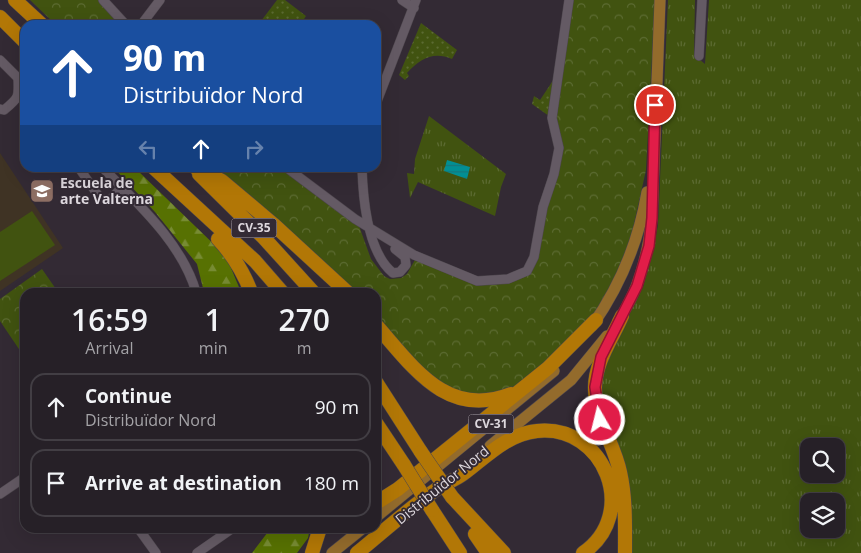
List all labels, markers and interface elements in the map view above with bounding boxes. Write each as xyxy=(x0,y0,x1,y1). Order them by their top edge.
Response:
text: 90 m xyxy=(123,34,206,81)
icon: ahead xyxy=(40,40,105,105)
text: Distribuïdor Nord xyxy=(123,79,304,109)
pin xyxy=(634,84,676,126)
icon: arrive xyxy=(641,91,669,119)
icon: left xyxy=(134,135,162,163)
icon: ahead xyxy=(187,135,215,163)
icon: right xyxy=(240,135,268,163)
place label: Escuela de arte Valterna xyxy=(60,173,153,208)
school or university icon: Escuela de arte Valterna xyxy=(29,178,55,204)
road number: CV-35 xyxy=(232,218,276,238)
text: 16:59 xyxy=(71,299,148,340)
text: 1 xyxy=(205,299,222,340)
text: 270 xyxy=(279,299,330,340)
text: Arrival xyxy=(85,337,134,359)
text: min xyxy=(199,337,228,359)
text: m xyxy=(297,337,312,359)
text: Continue xyxy=(85,383,172,409)
icon: ahead xyxy=(42,393,70,421)
position arrow xyxy=(573,393,625,445)
text: 90 m xyxy=(315,394,359,420)
text: Distribuïdor Nord xyxy=(85,409,216,431)
road number: CV-31 xyxy=(468,414,514,434)
map controls xyxy=(800,438,845,538)
button: search xyxy=(800,438,845,483)
street label: Distribuïdor Nord xyxy=(391,441,492,528)
icon: arrive xyxy=(42,469,70,497)
text: Arrive at destination xyxy=(85,470,282,496)
text: 180 m xyxy=(304,470,359,496)
button: layers xyxy=(800,493,845,538)

